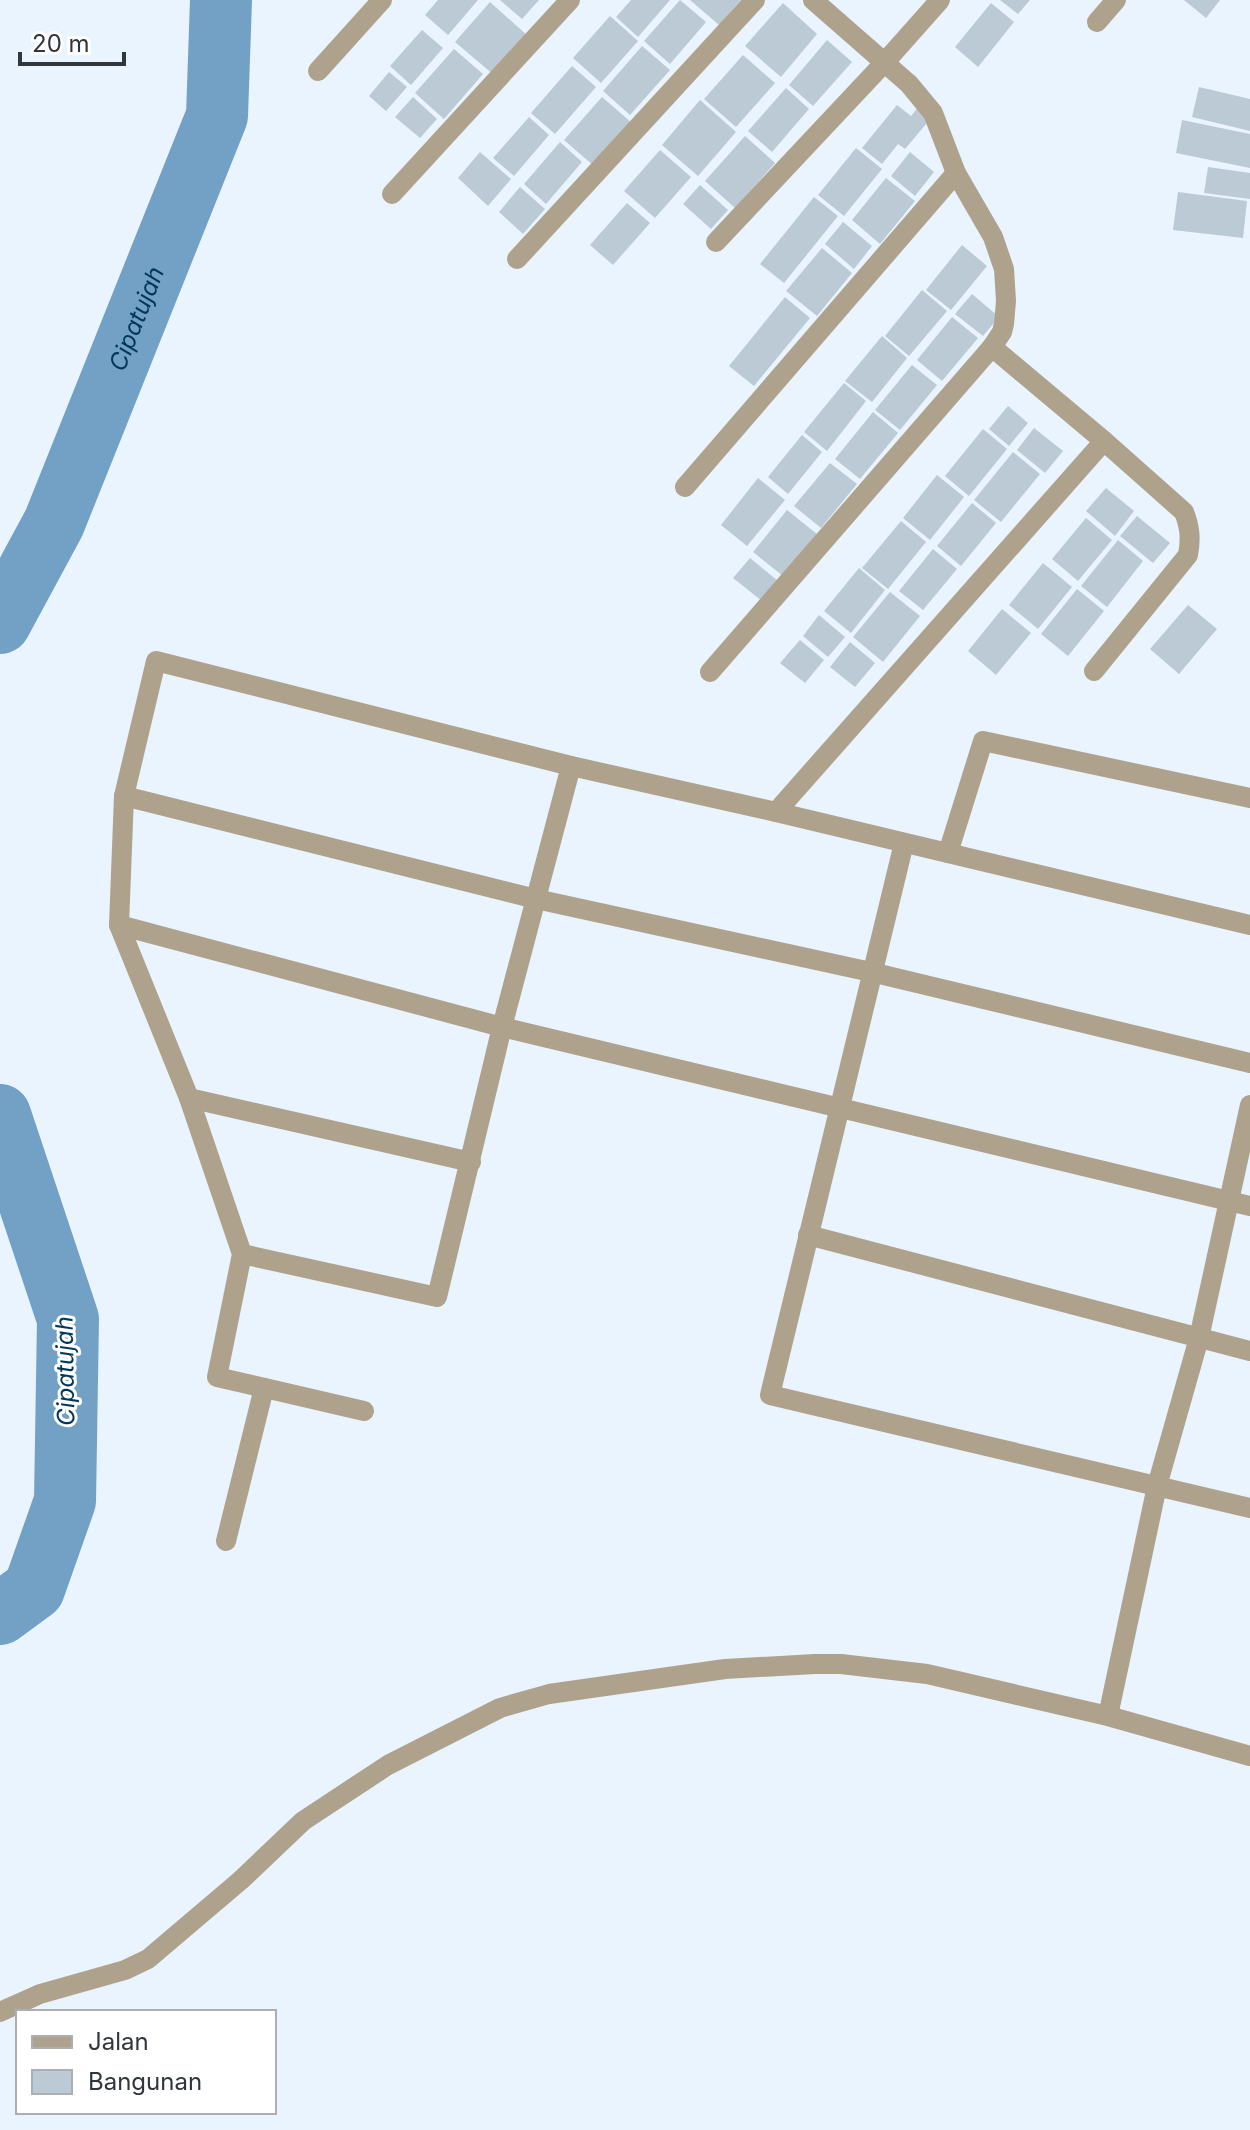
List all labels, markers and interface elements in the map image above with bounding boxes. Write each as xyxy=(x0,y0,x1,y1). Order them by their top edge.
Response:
scale bar xyxy=(20,16,124,66)
text: 20 m xyxy=(32,29,90,58)
water label: Cipatujah xyxy=(102,262,170,375)
water label: Cipatujah xyxy=(50,1316,80,1426)
legend xyxy=(16,2010,276,2114)
text: Jalan xyxy=(88,2027,149,2056)
text: Bangunan xyxy=(88,2067,202,2096)

